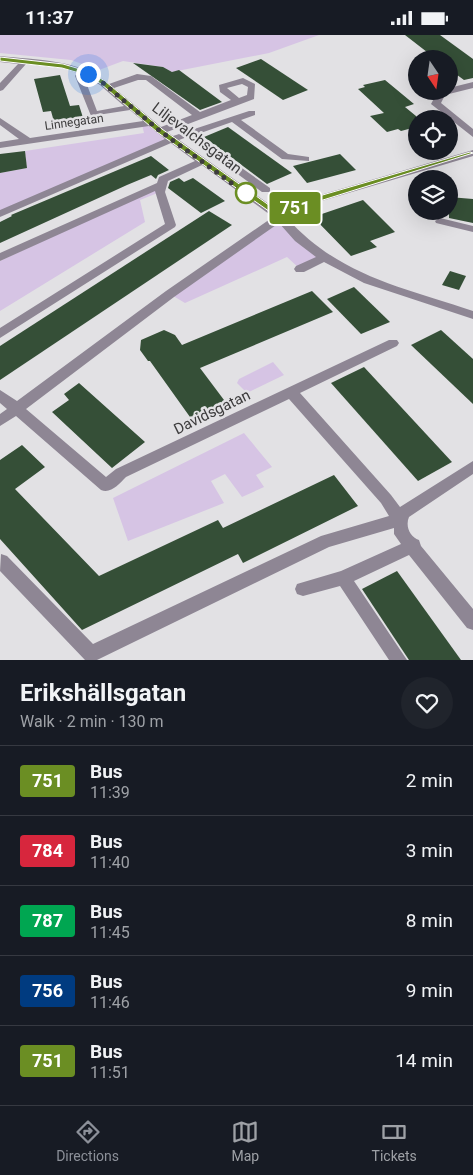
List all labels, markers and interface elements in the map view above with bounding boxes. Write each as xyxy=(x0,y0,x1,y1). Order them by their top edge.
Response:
text: 11:37 xyxy=(25,6,74,29)
north arrow xyxy=(408,50,458,100)
map controls xyxy=(408,50,458,220)
your location xyxy=(76,62,101,87)
street label: Liljevalchsgatan xyxy=(149,98,245,178)
button: locate xyxy=(408,110,458,160)
street label: Linnegatan xyxy=(44,111,104,133)
button: layers xyxy=(408,170,458,220)
unlabelled marker xyxy=(235,182,257,204)
line badge: 751 xyxy=(266,192,324,224)
text: 751 xyxy=(280,197,310,218)
street label: Davidsgatan xyxy=(171,386,253,438)
button: heart xyxy=(401,677,453,729)
text: Erikshällsgatan xyxy=(20,679,186,707)
text: Walk · 2 min · 130 m xyxy=(20,712,164,731)
text: Bus xyxy=(90,760,123,783)
text: 2 min xyxy=(406,769,453,792)
text: 751 xyxy=(32,770,63,791)
text: 11:39 xyxy=(90,783,130,802)
text: Bus xyxy=(90,830,123,853)
text: 3 min xyxy=(406,839,453,862)
text: 784 xyxy=(32,840,63,861)
text: 11:40 xyxy=(90,853,130,872)
text: Bus xyxy=(90,900,123,923)
text: 8 min xyxy=(406,909,453,932)
text: 787 xyxy=(32,910,63,931)
text: 11:45 xyxy=(90,923,130,942)
text: Bus xyxy=(90,970,123,993)
text: 9 min xyxy=(406,979,453,1002)
text: 756 xyxy=(32,980,63,1001)
text: 11:46 xyxy=(90,993,130,1012)
text: Bus xyxy=(90,1040,123,1063)
text: 14 min xyxy=(395,1049,453,1072)
text: 751 xyxy=(32,1050,63,1071)
text: 11:51 xyxy=(90,1063,130,1082)
tab: Directions xyxy=(56,1118,119,1164)
tab: Map xyxy=(231,1118,259,1164)
tab: Tickets xyxy=(372,1118,417,1164)

